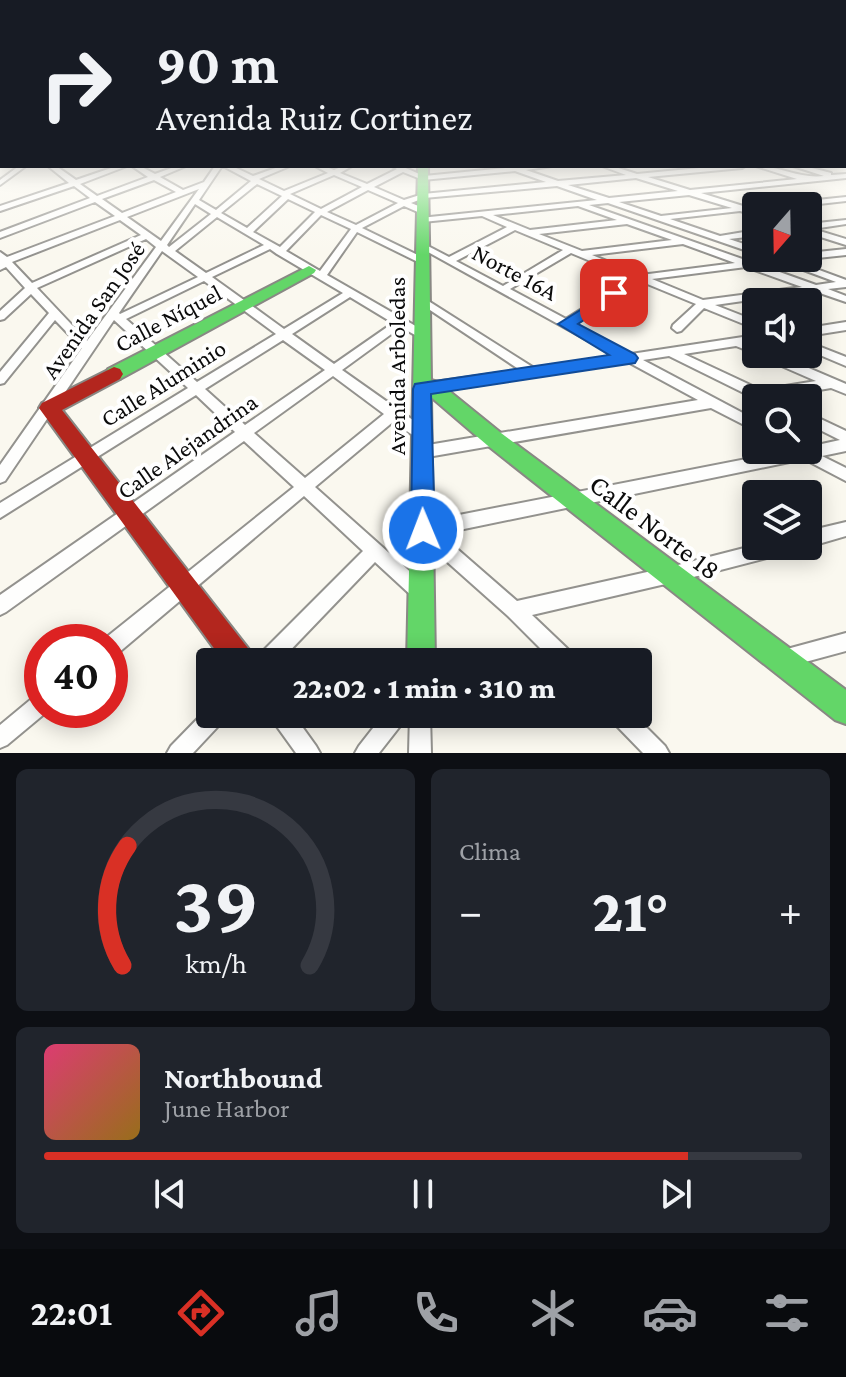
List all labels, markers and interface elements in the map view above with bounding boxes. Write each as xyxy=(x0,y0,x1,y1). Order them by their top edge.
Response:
icon: right xyxy=(24,32,128,136)
text: 90 m xyxy=(156,33,279,95)
text: Avenida Ruiz Cortinez xyxy=(156,98,472,138)
north arrow xyxy=(742,192,822,272)
map controls xyxy=(742,192,822,560)
street label: Avenida San José xyxy=(36,236,150,384)
street label: Norte 16A xyxy=(468,238,562,306)
pin xyxy=(580,259,648,327)
icon: arrive xyxy=(592,271,636,315)
street label: Avenida Arboledas xyxy=(383,277,410,455)
street label: Calle Níquel xyxy=(110,279,226,357)
button: sound xyxy=(742,288,822,368)
street label: Calle Aluminio xyxy=(96,334,230,432)
button: search xyxy=(742,384,822,464)
street label: Calle Alejandrina xyxy=(112,388,262,504)
street label: Calle Norte 18 xyxy=(584,468,726,586)
button: layers xyxy=(742,480,822,560)
position arrow xyxy=(381,488,465,572)
speed limit sign: 40 xyxy=(24,624,128,728)
text: 22:02 · 1 min · 310 m xyxy=(293,671,555,704)
text: Clima xyxy=(459,837,521,866)
text: 39 xyxy=(172,857,259,950)
text: 21° xyxy=(592,877,669,944)
text: − xyxy=(459,887,482,935)
text: + xyxy=(779,887,802,935)
text: km/h xyxy=(185,947,246,979)
text: Northbound xyxy=(164,1061,322,1094)
text: June Harbor xyxy=(164,1094,290,1123)
icon: previous xyxy=(148,1172,192,1216)
icon: pause xyxy=(401,1172,445,1216)
icon: next xyxy=(654,1172,698,1216)
icon: directions xyxy=(173,1285,229,1341)
icon: music xyxy=(291,1285,347,1341)
icon: phone xyxy=(408,1285,464,1341)
icon: climate xyxy=(525,1285,581,1341)
icon: car xyxy=(642,1285,698,1341)
icon: filters xyxy=(759,1285,815,1341)
text: 22:01 xyxy=(31,1293,112,1333)

